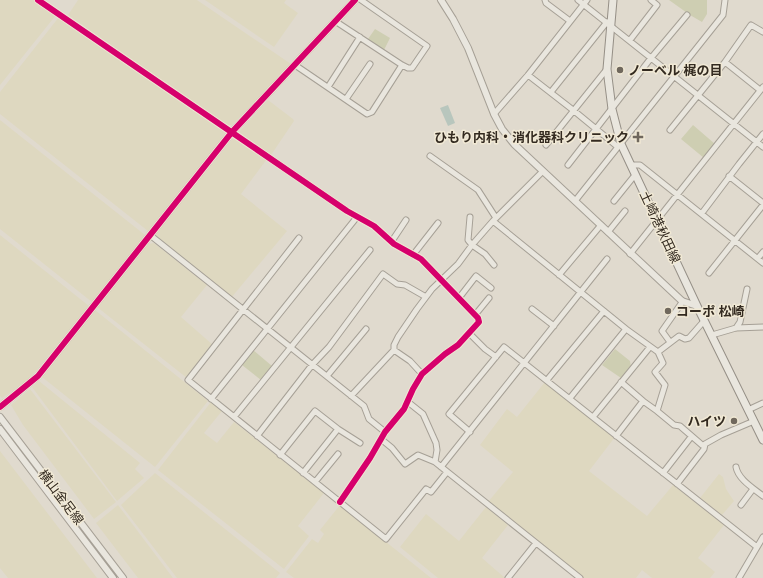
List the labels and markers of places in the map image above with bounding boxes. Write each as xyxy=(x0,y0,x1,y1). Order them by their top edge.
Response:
place label: ノーベル 梶の目 xyxy=(628,62,722,79)
marker: ノーベル 梶の目 xyxy=(615,65,625,75)
place label: ひもり内科・消化器科クリニック xyxy=(434,129,629,146)
marker: ひもり内科・消化器科クリニック xyxy=(632,131,644,143)
place label: コーポ 松崎 xyxy=(676,303,744,320)
marker: コーポ 松崎 xyxy=(663,306,673,316)
place label: ハイツ xyxy=(687,413,726,430)
marker: ハイツ xyxy=(729,416,739,426)

